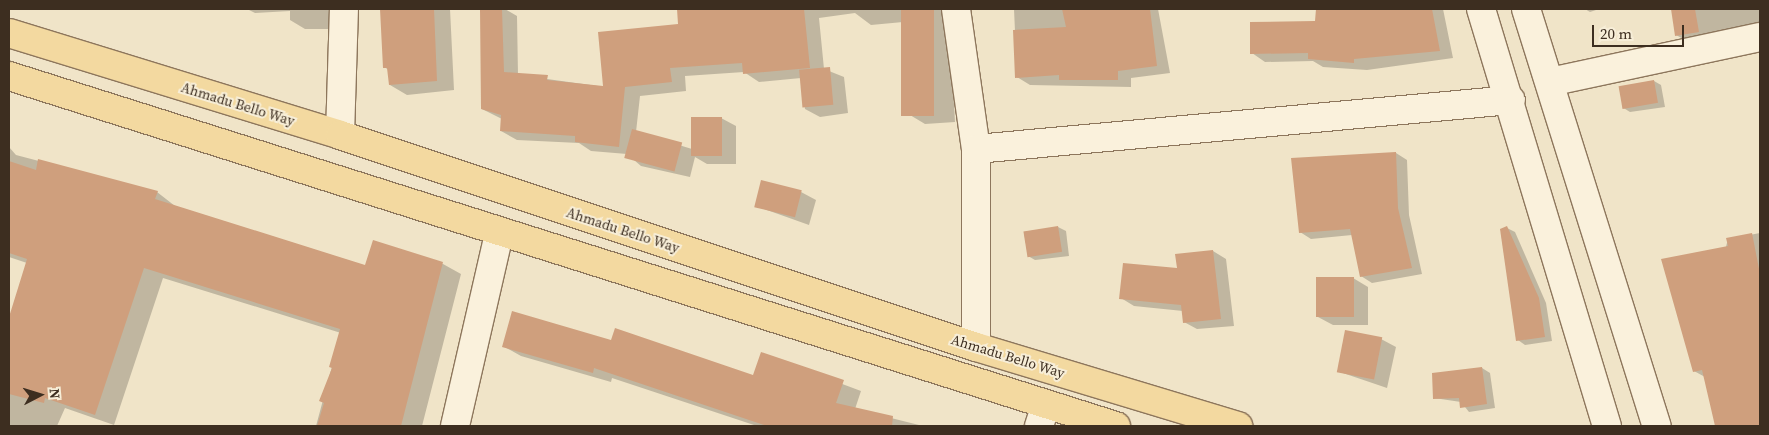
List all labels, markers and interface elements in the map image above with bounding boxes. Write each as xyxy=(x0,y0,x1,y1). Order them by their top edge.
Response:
scale bar xyxy=(1594,15,1686,47)
text: 20 m xyxy=(1600,23,1632,44)
street label: Ahmadu Bello Way xyxy=(179,79,297,129)
street label: Ahmadu Bello Way xyxy=(564,204,682,256)
street label: Ahmadu Bello Way xyxy=(949,331,1067,381)
north arrow xyxy=(15,370,65,420)
text: N xyxy=(45,388,65,400)

